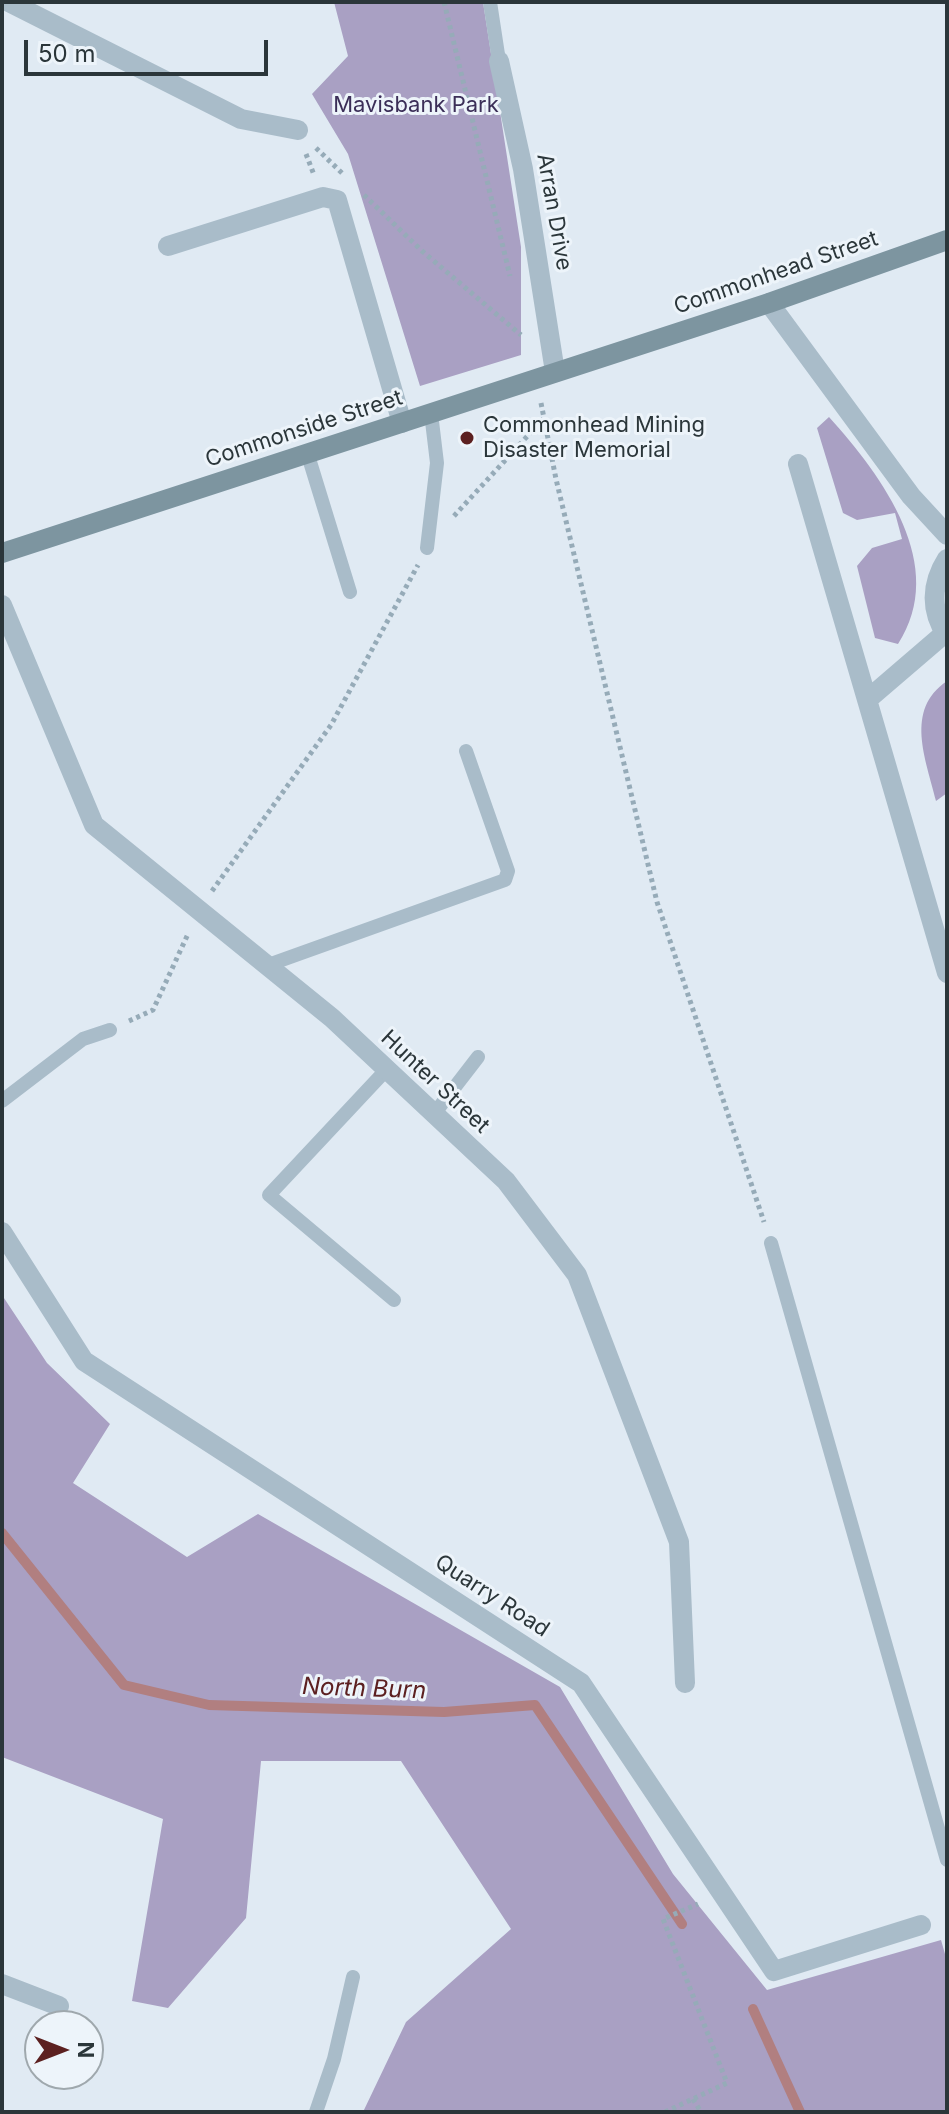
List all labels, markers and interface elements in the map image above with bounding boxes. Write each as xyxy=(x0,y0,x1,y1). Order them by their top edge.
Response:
scale bar xyxy=(28,24,272,74)
text: 50 m xyxy=(38,39,96,68)
park label: Mavisbank Park xyxy=(333,92,499,118)
street label: Arran Drive xyxy=(531,151,577,273)
street label: Commonhead Street xyxy=(670,226,882,320)
street label: Commonside Street xyxy=(202,385,406,473)
place label: Commonhead Mining Disaster Memorial xyxy=(483,412,705,464)
marker: Commonhead Mining Disaster Memorial xyxy=(458,429,476,447)
street label: Hunter Street xyxy=(375,1025,495,1139)
street label: Quarry Road xyxy=(430,1549,554,1643)
water label: North Burn xyxy=(301,1672,427,1706)
north arrow xyxy=(24,2010,104,2090)
text: N xyxy=(73,2042,99,2058)

